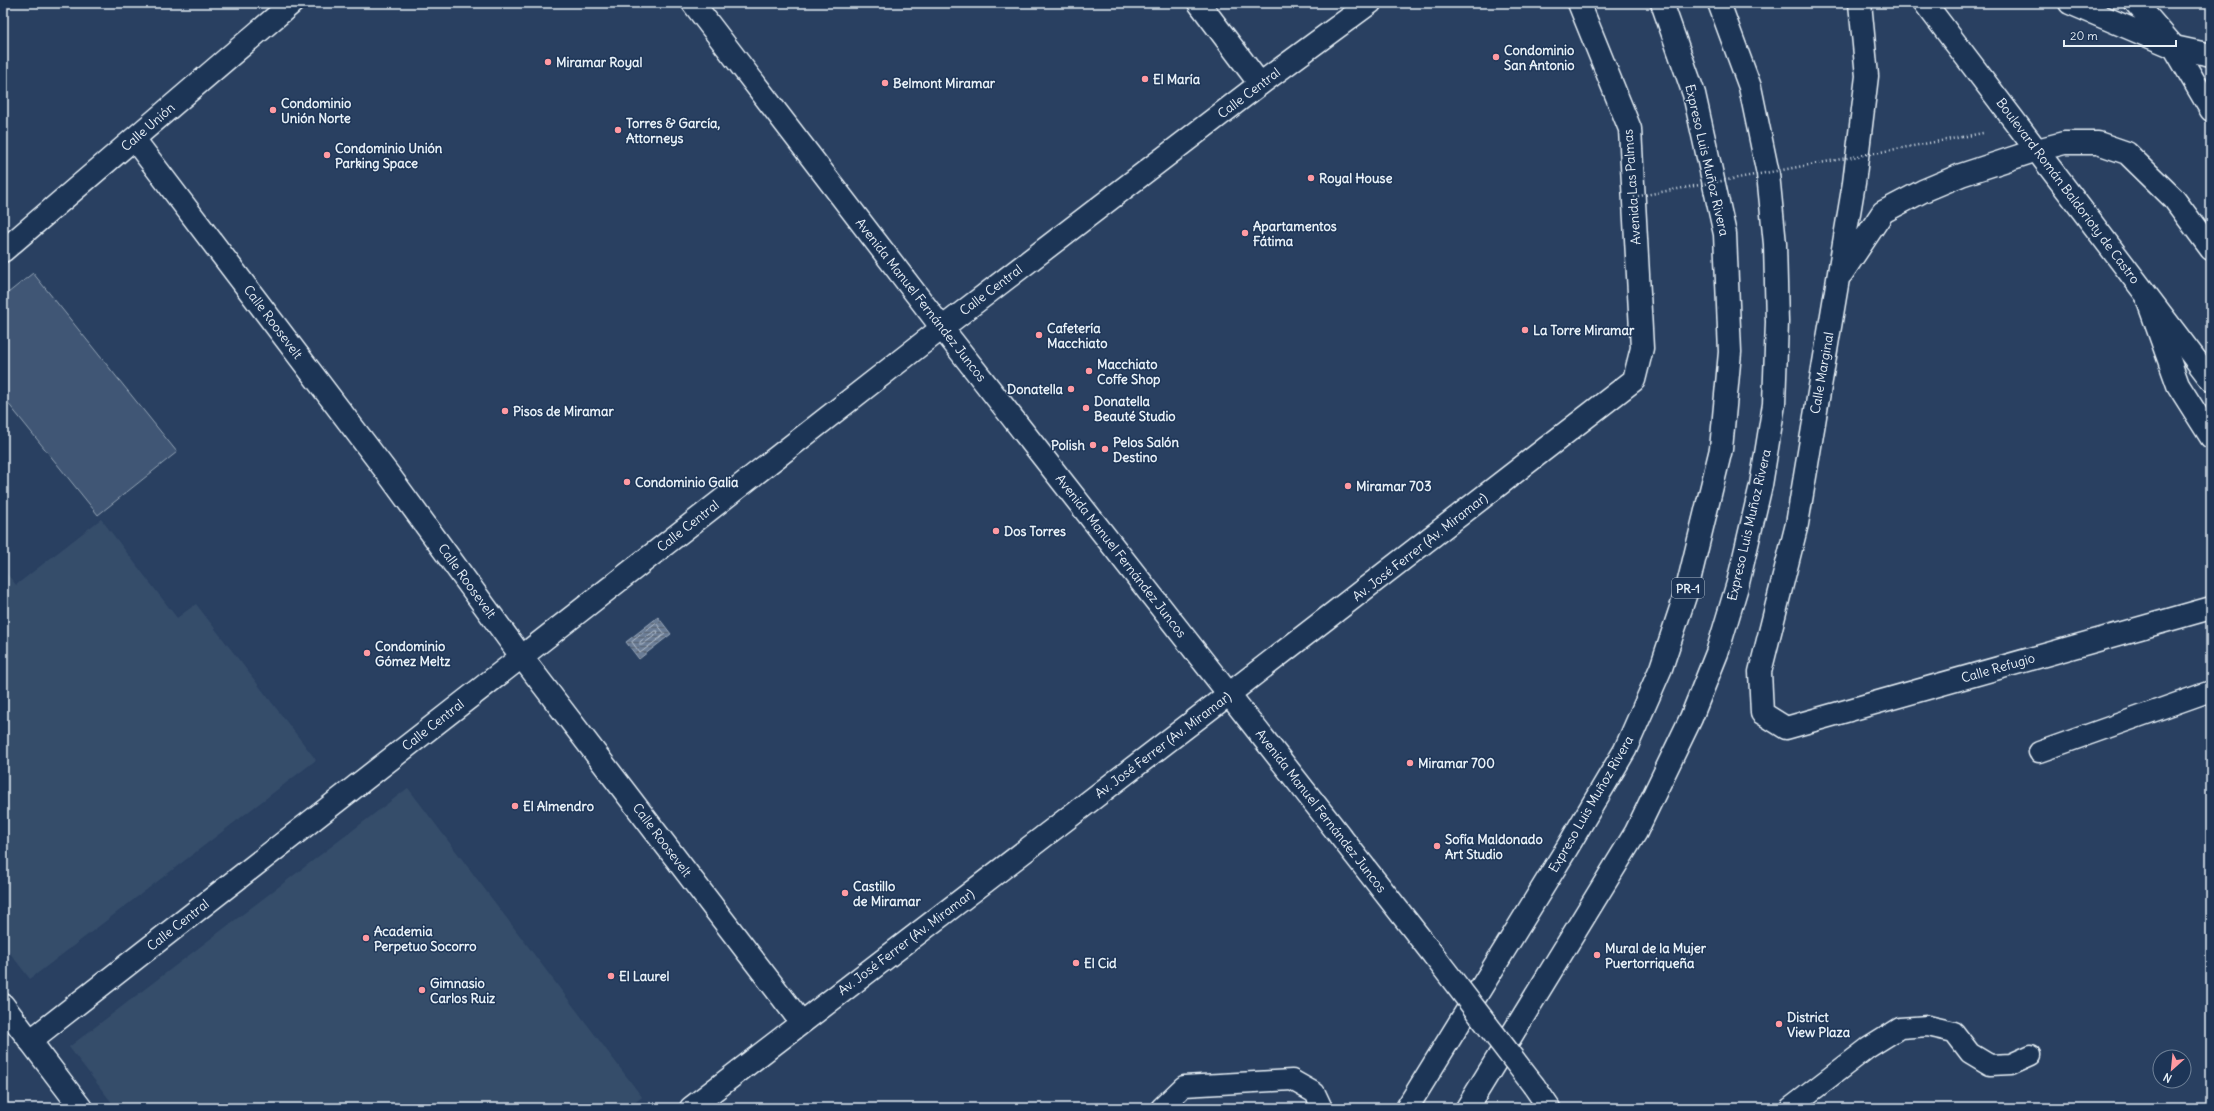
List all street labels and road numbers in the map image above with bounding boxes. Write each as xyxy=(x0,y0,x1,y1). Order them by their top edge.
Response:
street label: Calle Central xyxy=(1214,64,1284,122)
street label: Expreso Luis Muñoz Rivera xyxy=(1681,82,1733,238)
street label: Boulevard Román Baldorioty de Castro xyxy=(1993,95,2143,287)
street label: Calle Unión xyxy=(118,99,179,155)
street label: Avenida Las Palmas xyxy=(1619,128,1645,246)
street label: Avenida Manuel Fernández Juncos xyxy=(852,215,990,385)
street label: Calle Central xyxy=(956,261,1026,319)
street label: Calle Roosevelt xyxy=(240,282,307,363)
street label: Calle Marginal xyxy=(1806,331,1838,415)
street label: Expreso Luis Muñoz Rivera xyxy=(1723,447,1775,603)
street label: Avenida Manuel Fernández Juncos xyxy=(1052,471,1190,641)
street label: Av. José Ferrer (Av. Miramar) xyxy=(1349,489,1491,605)
street label: Calle Central xyxy=(653,496,723,556)
street label: Calle Roosevelt xyxy=(434,540,500,622)
road number: PR-1 xyxy=(1672,578,1704,598)
street label: Calle Refugio xyxy=(1959,649,2037,687)
street label: Av. José Ferrer (Av. Miramar) xyxy=(1091,688,1235,802)
street label: Calle Central xyxy=(398,695,468,755)
street label: Avenida Manuel Fernández Juncos xyxy=(1252,726,1390,896)
street label: Expreso Luis Muñoz Rivera xyxy=(1545,733,1637,875)
street label: Calle Roosevelt xyxy=(629,800,696,881)
street label: Av. José Ferrer (Av. Miramar) xyxy=(834,885,978,999)
street label: Calle Central xyxy=(143,895,213,955)

